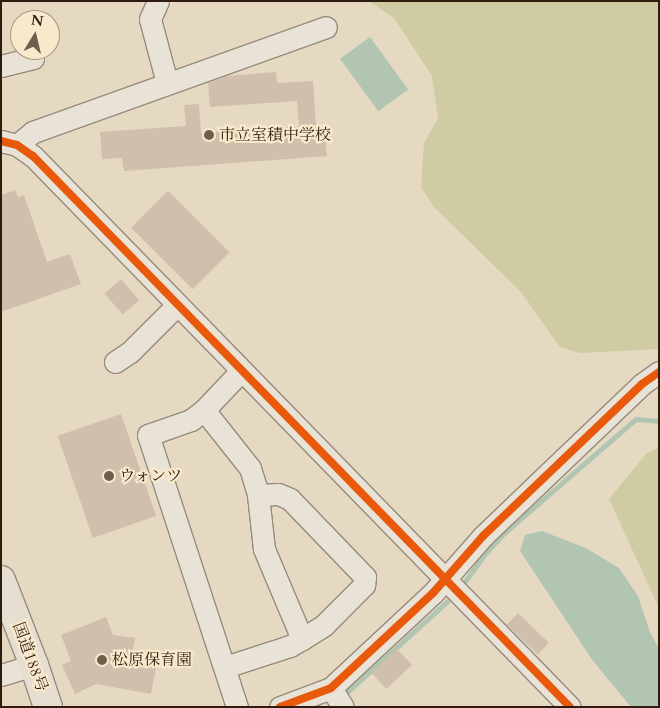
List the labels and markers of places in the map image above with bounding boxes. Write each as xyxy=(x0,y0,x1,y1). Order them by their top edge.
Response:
place label: 市立室積中学校 xyxy=(219,125,331,145)
marker: 市立室積中学校 xyxy=(203,129,215,141)
place label: ウォンツ xyxy=(119,466,183,486)
marker: ウォンツ xyxy=(103,470,115,482)
place label: 松原保育園 xyxy=(112,650,192,670)
marker: 松原保育園 xyxy=(96,654,108,666)

